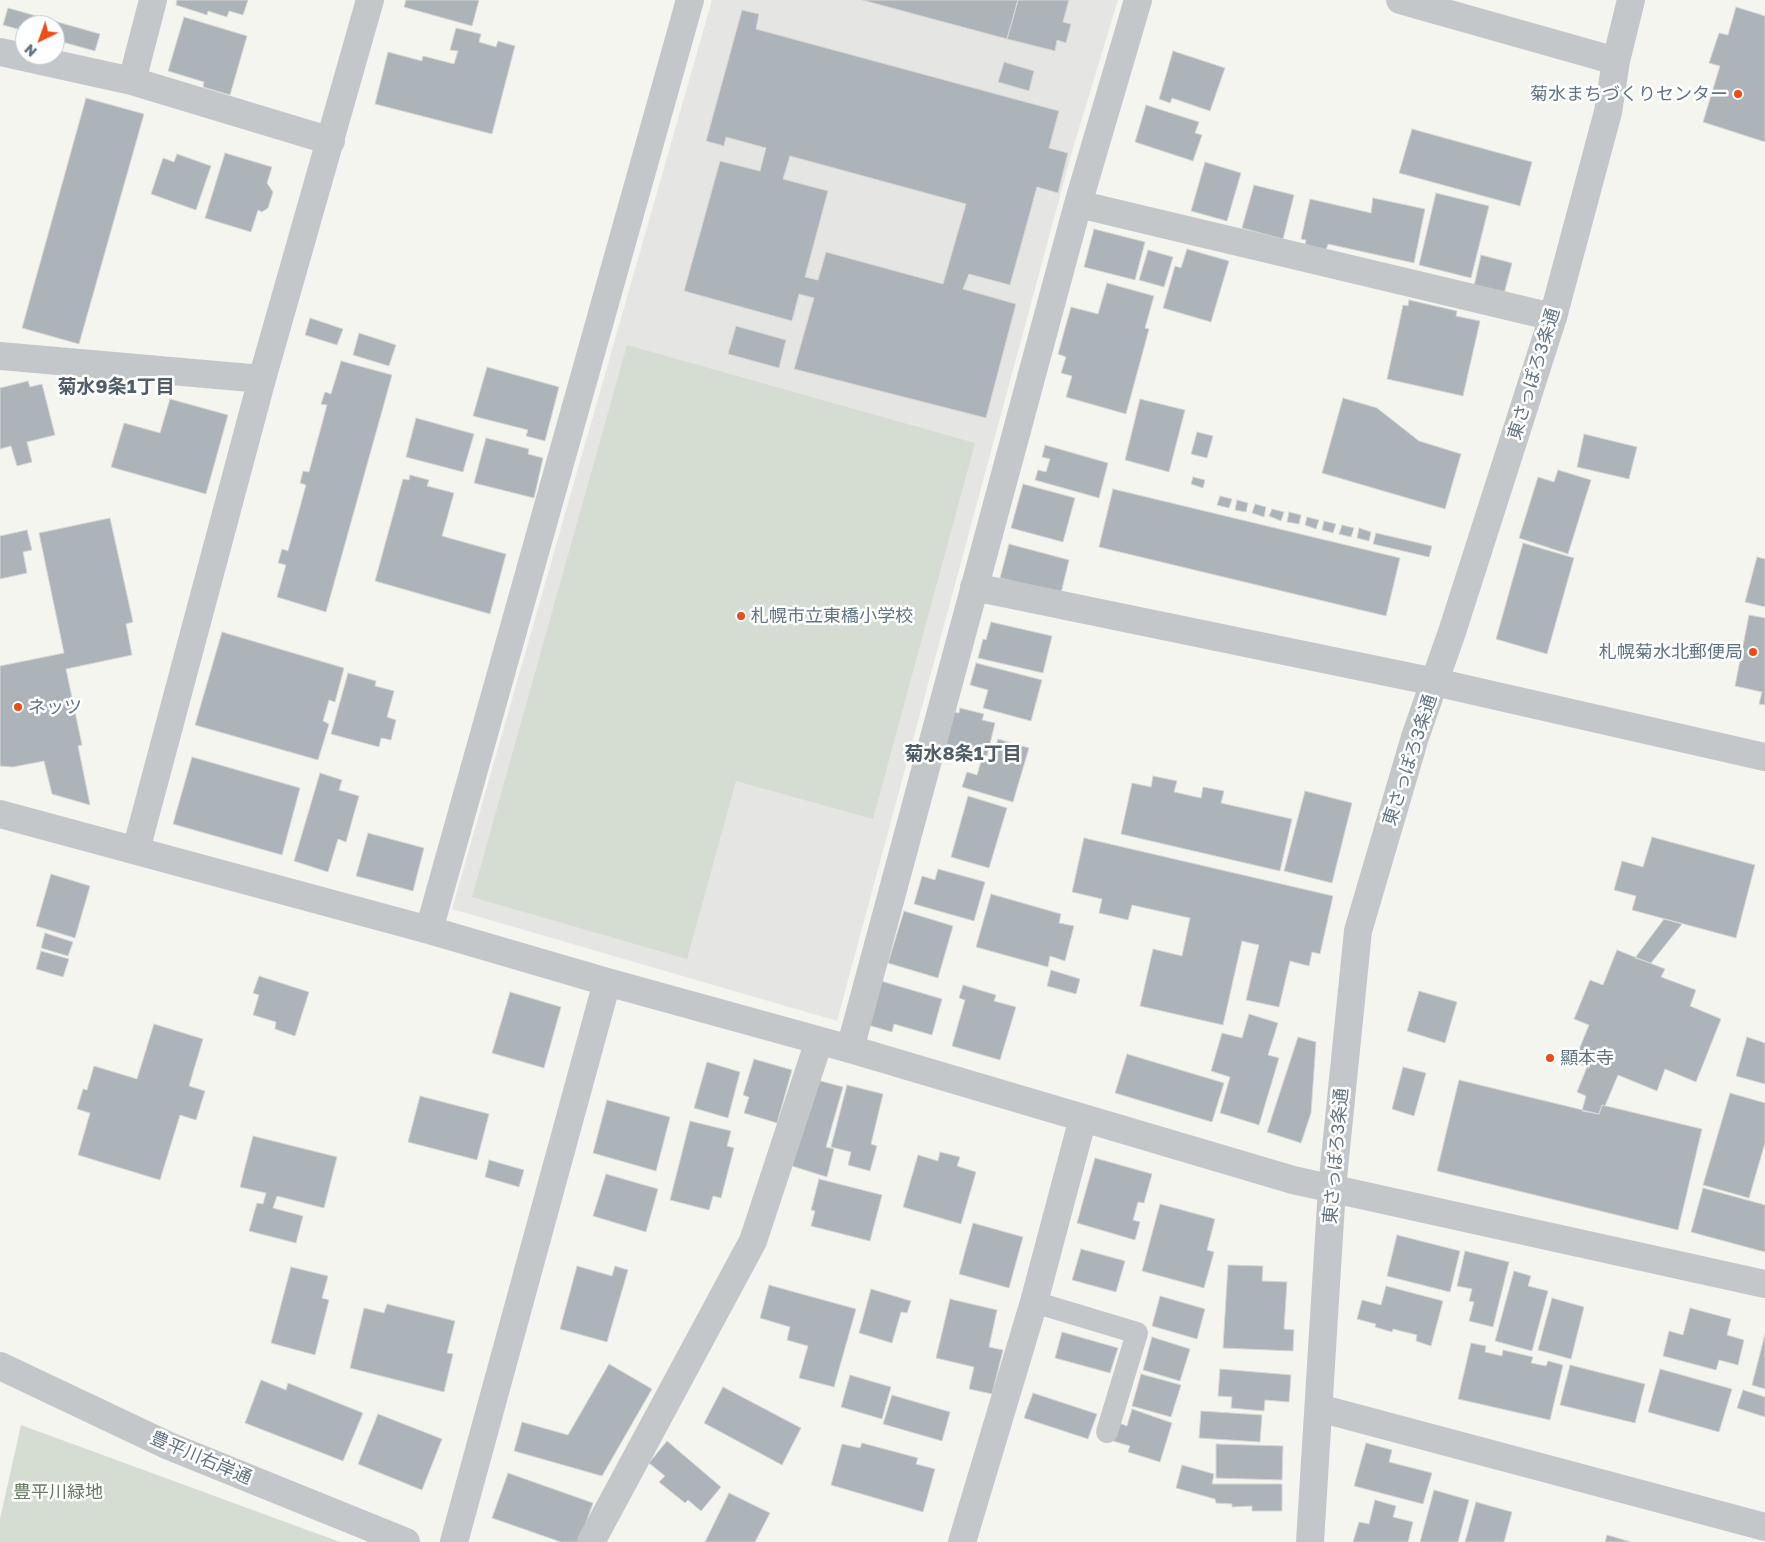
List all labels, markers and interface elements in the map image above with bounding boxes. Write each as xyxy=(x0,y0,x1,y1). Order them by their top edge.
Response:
north arrow xyxy=(15,15,65,65)
text: N xyxy=(21,41,40,61)
place label: 菊水まちづくりセンター xyxy=(1530,83,1728,105)
marker: 菊水まちづくりセンター xyxy=(1732,88,1744,100)
street label: 東さっぽろ3条通 xyxy=(1504,306,1564,442)
district label: 菊水9条1丁目 xyxy=(58,376,174,398)
place label: 札幌市立東橋小学校 xyxy=(751,605,913,627)
marker: 札幌市立東橋小学校 xyxy=(735,610,747,622)
place label: 札幌菊水北郵便局 xyxy=(1599,641,1743,663)
marker: 札幌菊水北郵便局 xyxy=(1747,646,1759,658)
street label: 東さっぽろ3条通 xyxy=(1379,692,1441,828)
place label: ネッツ xyxy=(28,696,82,718)
marker: ネッツ xyxy=(12,701,24,713)
district label: 菊水8条1丁目 xyxy=(905,743,1021,765)
place label: 顯本寺 xyxy=(1560,1047,1614,1069)
marker: 顯本寺 xyxy=(1544,1052,1556,1064)
street label: 東さっぽろ3条通 xyxy=(1319,1087,1353,1225)
street label: 豊平川右岸通 xyxy=(147,1427,255,1489)
park label: 豊平川緑地 xyxy=(13,1481,103,1503)

